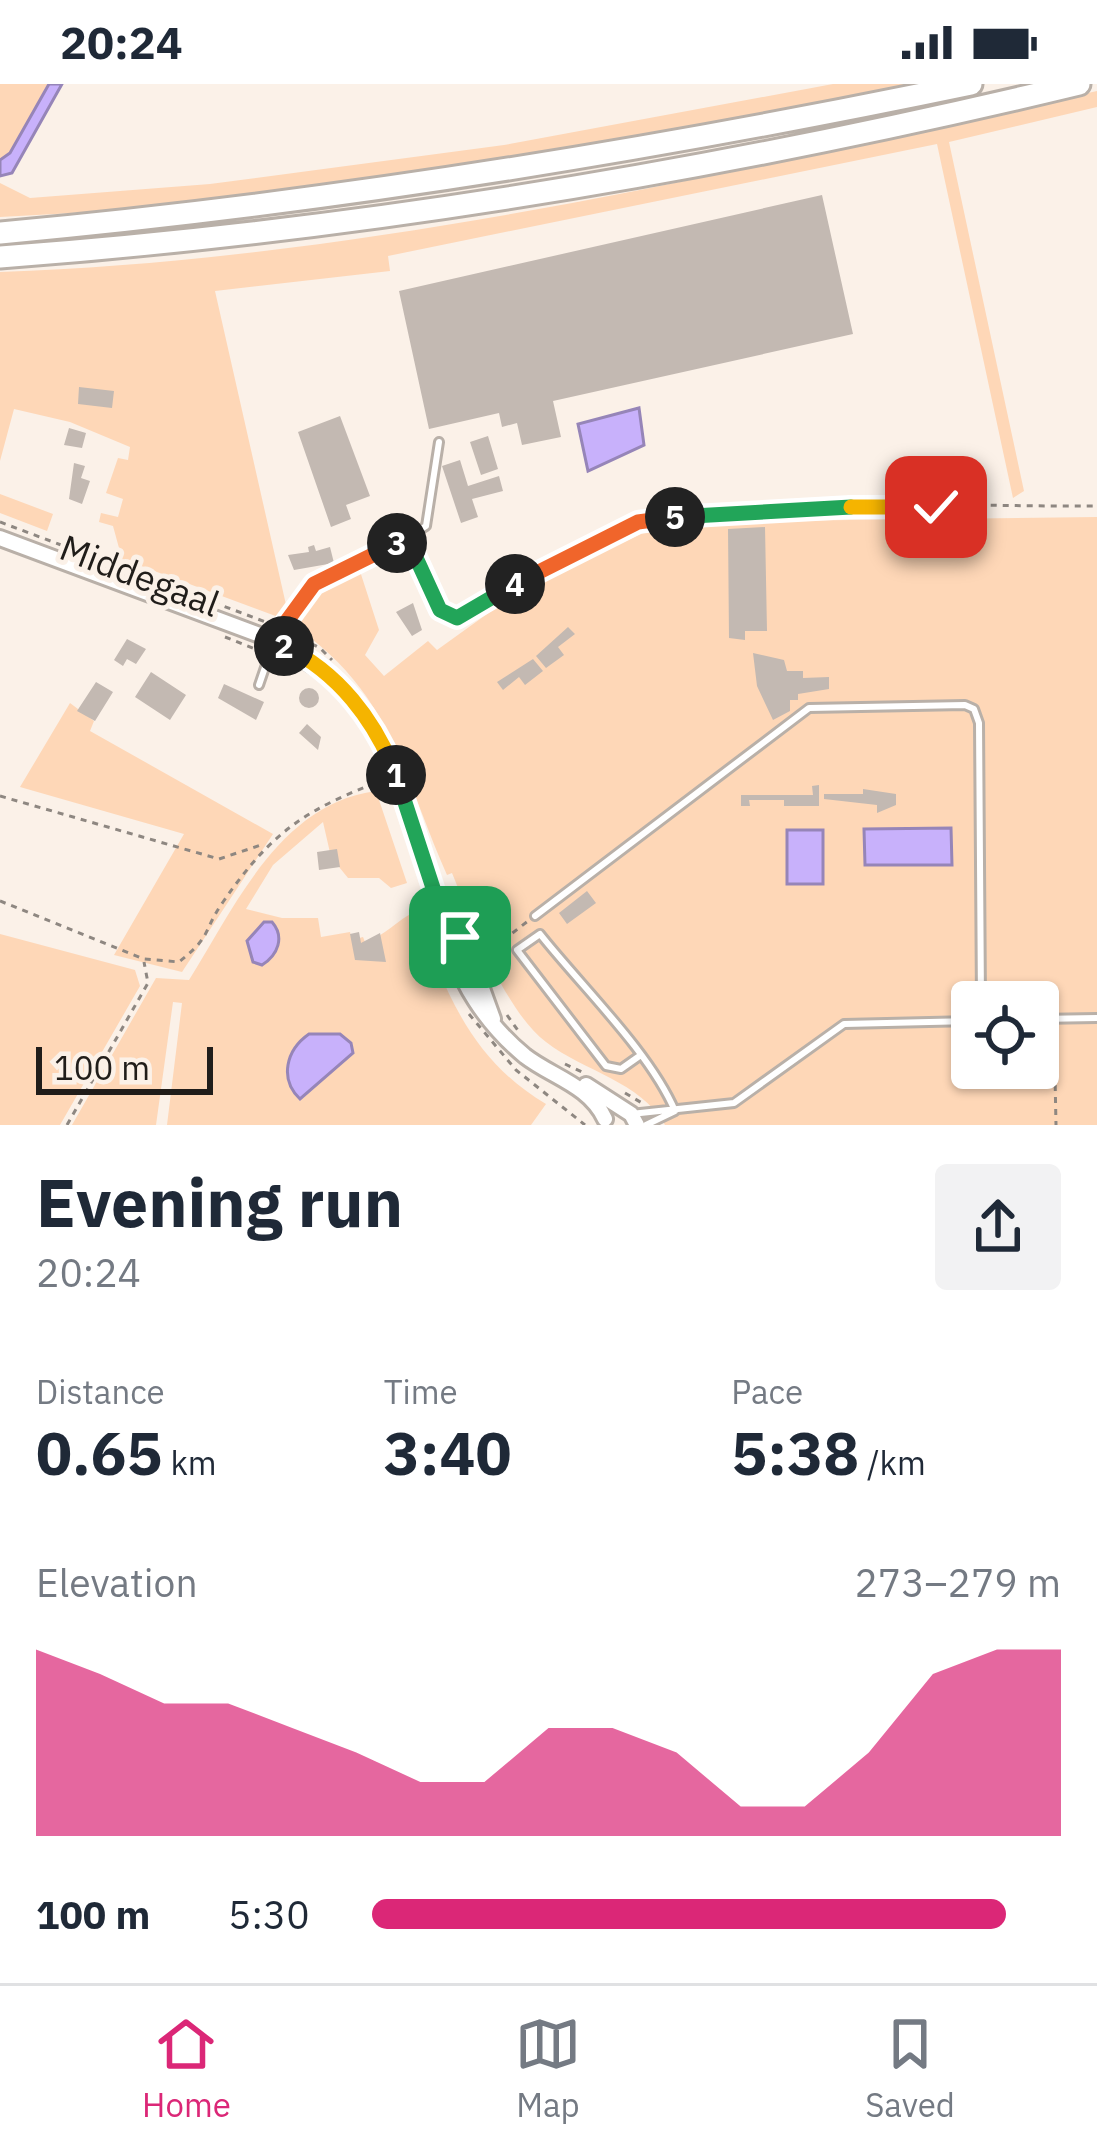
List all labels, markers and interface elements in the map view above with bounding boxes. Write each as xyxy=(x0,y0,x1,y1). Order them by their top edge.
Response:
text: 20:24 xyxy=(60,13,183,71)
pin xyxy=(885,456,987,558)
icon: check xyxy=(903,474,969,540)
pin: 5 xyxy=(645,487,705,547)
text: 5 xyxy=(665,495,685,538)
pin: 3 xyxy=(367,513,427,573)
text: 3 xyxy=(387,521,407,564)
street label: Middegaal xyxy=(54,523,226,627)
pin: 4 xyxy=(485,554,545,614)
text: 4 xyxy=(505,562,525,605)
pin: 2 xyxy=(254,616,314,676)
text: 2 xyxy=(274,624,294,667)
pin: 1 xyxy=(366,745,426,805)
text: 1 xyxy=(386,753,406,796)
pin xyxy=(409,886,511,988)
icon: arrive xyxy=(427,904,493,970)
map controls xyxy=(951,981,1059,1089)
button: locate xyxy=(951,981,1059,1089)
scale bar xyxy=(36,1041,213,1094)
text: 100 m xyxy=(54,1046,150,1089)
text: Evening run xyxy=(36,1159,403,1245)
button: share xyxy=(935,1164,1061,1290)
text: 20:24 xyxy=(36,1247,141,1298)
text: Distance xyxy=(36,1370,165,1413)
text: Time xyxy=(384,1370,458,1413)
text: Pace xyxy=(731,1370,803,1413)
text: 0.65 xyxy=(36,1413,163,1492)
text: 3:40 xyxy=(384,1413,511,1492)
text: 5:38 xyxy=(731,1413,859,1492)
text: km xyxy=(163,1441,217,1484)
text: /km xyxy=(859,1441,926,1484)
text: Elevation xyxy=(36,1557,198,1608)
text: 273–279 m xyxy=(854,1557,1061,1608)
text: 100 m xyxy=(36,1889,150,1940)
text: 5:30 xyxy=(228,1889,310,1940)
tab: Home xyxy=(142,2011,231,2126)
tab: Map xyxy=(515,2011,581,2126)
tab: Saved xyxy=(865,2011,955,2126)

